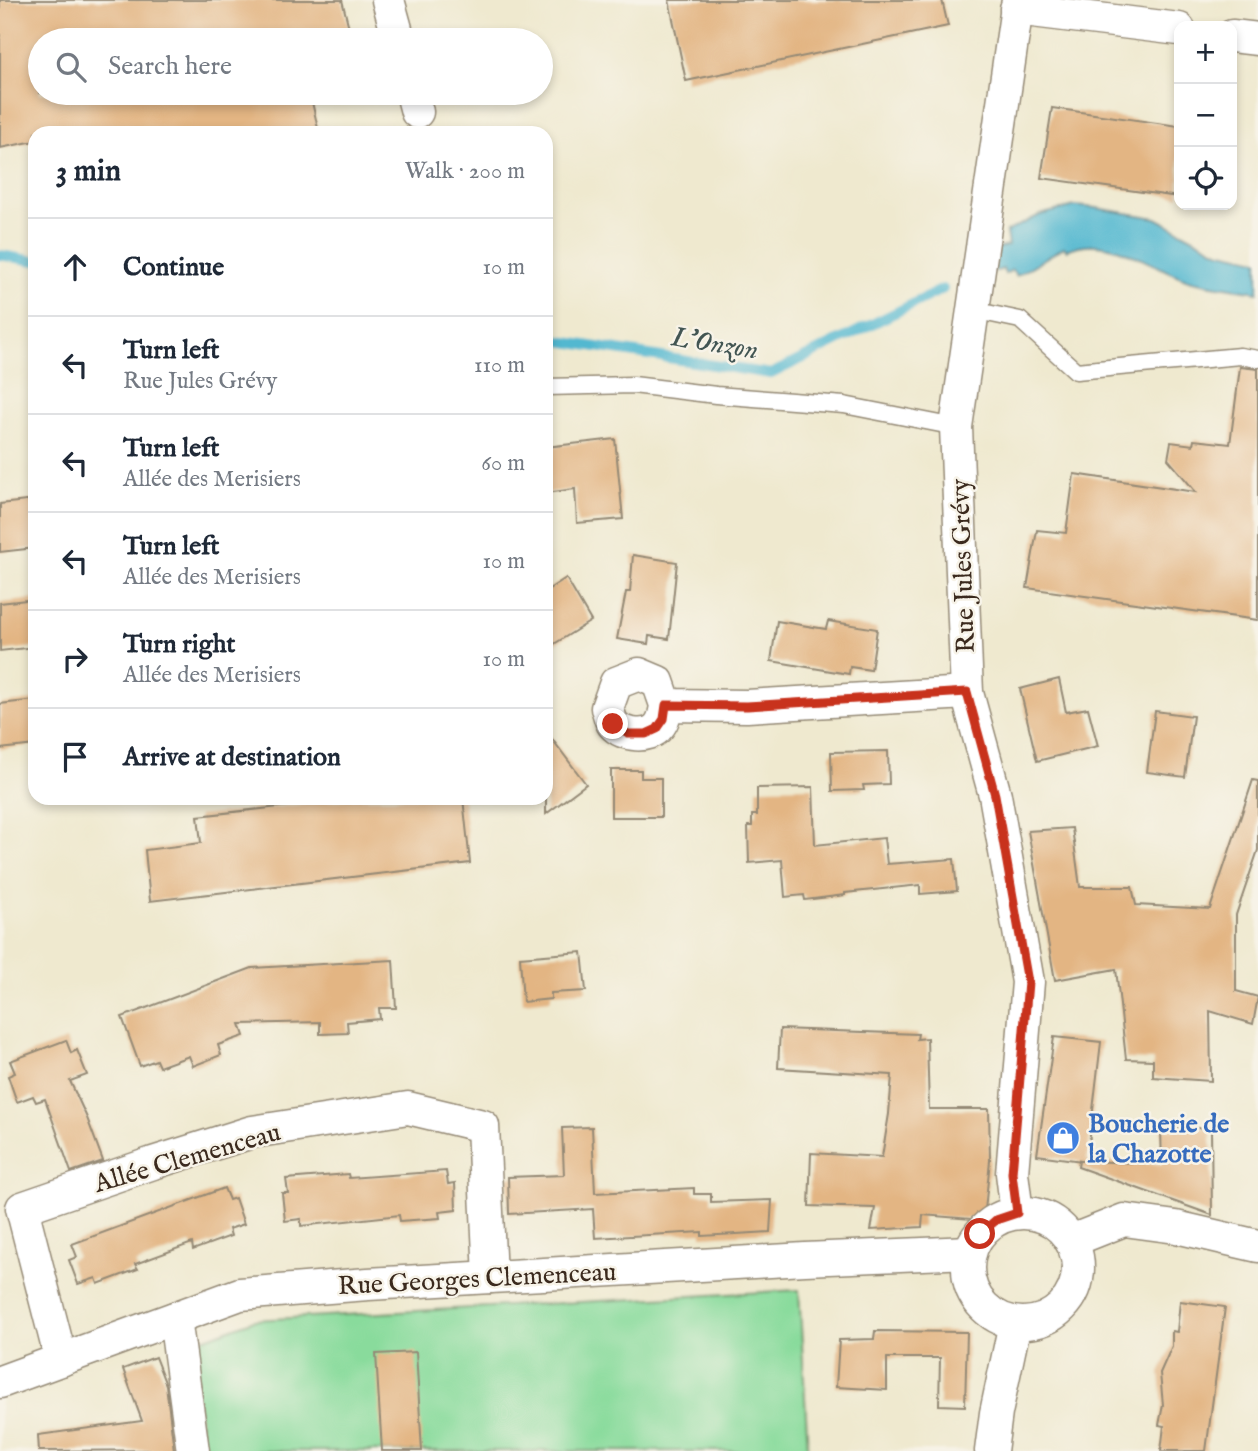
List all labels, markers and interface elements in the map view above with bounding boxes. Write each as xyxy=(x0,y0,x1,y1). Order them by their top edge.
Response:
map controls xyxy=(1174,21,1237,210)
button: + xyxy=(1174,21,1237,84)
search box xyxy=(28,28,553,105)
icon: search xyxy=(52,48,90,86)
text: Search here xyxy=(108,50,232,83)
button: − xyxy=(1174,84,1237,147)
button: locate xyxy=(1174,147,1237,210)
text: 3 min xyxy=(56,153,121,191)
text: Walk · 200 m xyxy=(405,157,525,186)
icon: ahead xyxy=(56,248,94,286)
text: Continue xyxy=(123,251,224,284)
text: 10 m xyxy=(482,253,525,282)
water label: L'Onzon xyxy=(668,320,761,369)
text: Turn left xyxy=(123,334,220,367)
icon: left xyxy=(56,346,94,384)
text: 110 m xyxy=(474,351,525,380)
text: Rue Jules Grévy xyxy=(123,367,277,396)
text: Turn left xyxy=(123,432,220,465)
icon: left xyxy=(56,444,94,482)
text: 60 m xyxy=(481,449,525,478)
text: Allée des Merisiers xyxy=(123,465,301,494)
street label: Rue Jules Grévy xyxy=(944,478,983,654)
text: Turn left xyxy=(123,530,220,563)
icon: left xyxy=(56,542,94,580)
text: 10 m xyxy=(482,547,525,576)
text: Allée des Merisiers xyxy=(123,563,301,592)
text: Turn right xyxy=(123,628,236,661)
icon: right xyxy=(56,640,94,678)
text: 10 m xyxy=(482,645,525,674)
text: Allée des Merisiers xyxy=(123,661,301,690)
route end xyxy=(597,708,628,739)
icon: arrive xyxy=(56,738,94,776)
text: Arrive at destination xyxy=(123,741,341,774)
place label: Boucherie de la Chazotte xyxy=(1087,1108,1229,1171)
street label: Allée Clemenceau xyxy=(89,1116,284,1201)
shop icon: Boucherie de la Chazotte xyxy=(1044,1119,1082,1157)
route start xyxy=(964,1218,995,1249)
street label: Rue Georges Clemenceau xyxy=(337,1256,617,1303)

